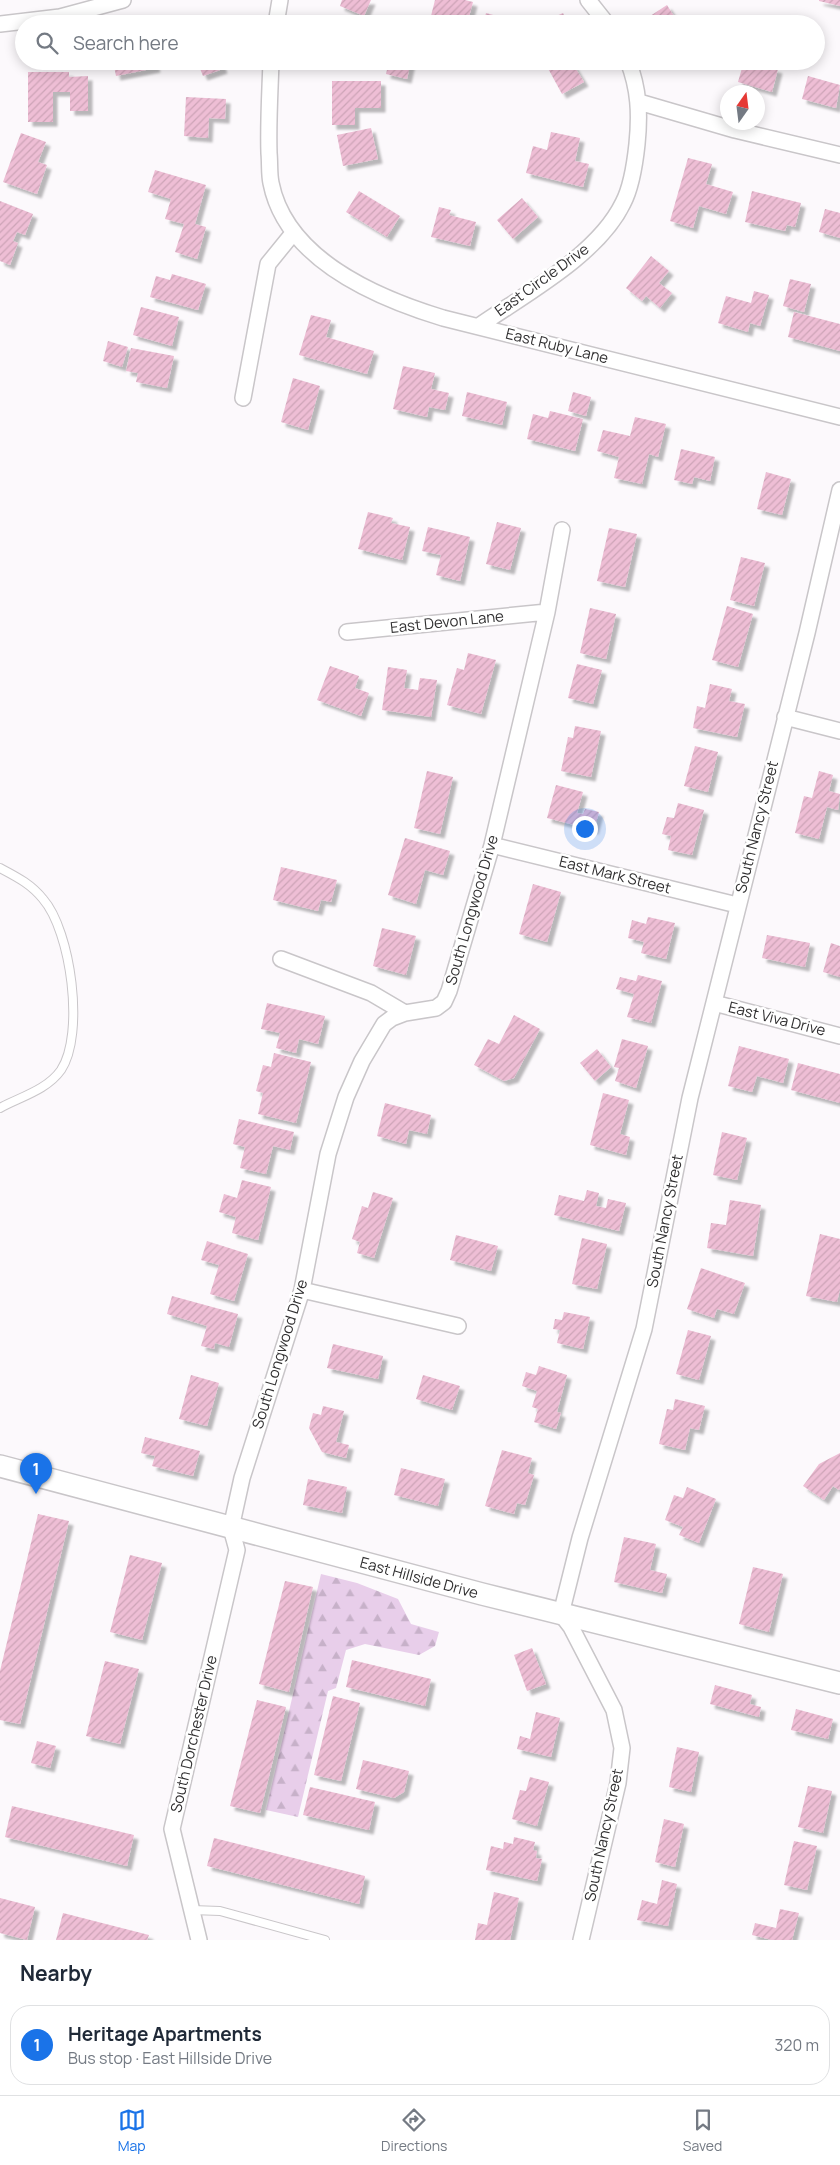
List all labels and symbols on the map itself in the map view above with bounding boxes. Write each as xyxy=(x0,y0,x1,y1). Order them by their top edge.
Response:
north arrow xyxy=(720,85,765,130)
street label: East Circle Drive xyxy=(490,238,593,321)
street label: East Ruby Lane xyxy=(504,323,611,368)
street label: East Devon Lane xyxy=(389,605,505,638)
street label: South Nancy Street xyxy=(730,759,783,895)
your location xyxy=(572,816,598,842)
street label: South Longwood Drive xyxy=(440,832,503,987)
street label: East Mark Street xyxy=(557,850,673,899)
street label: East Viva Drive xyxy=(726,996,828,1041)
street label: South Nancy Street xyxy=(641,1152,688,1289)
street label: South Longwood Drive xyxy=(247,1276,312,1431)
pin: 1 xyxy=(20,1453,52,1494)
street label: East Hillside Drive xyxy=(358,1552,481,1603)
street label: South Dorchester Drive xyxy=(165,1653,222,1815)
street label: South Nancy Street xyxy=(579,1766,628,1903)

